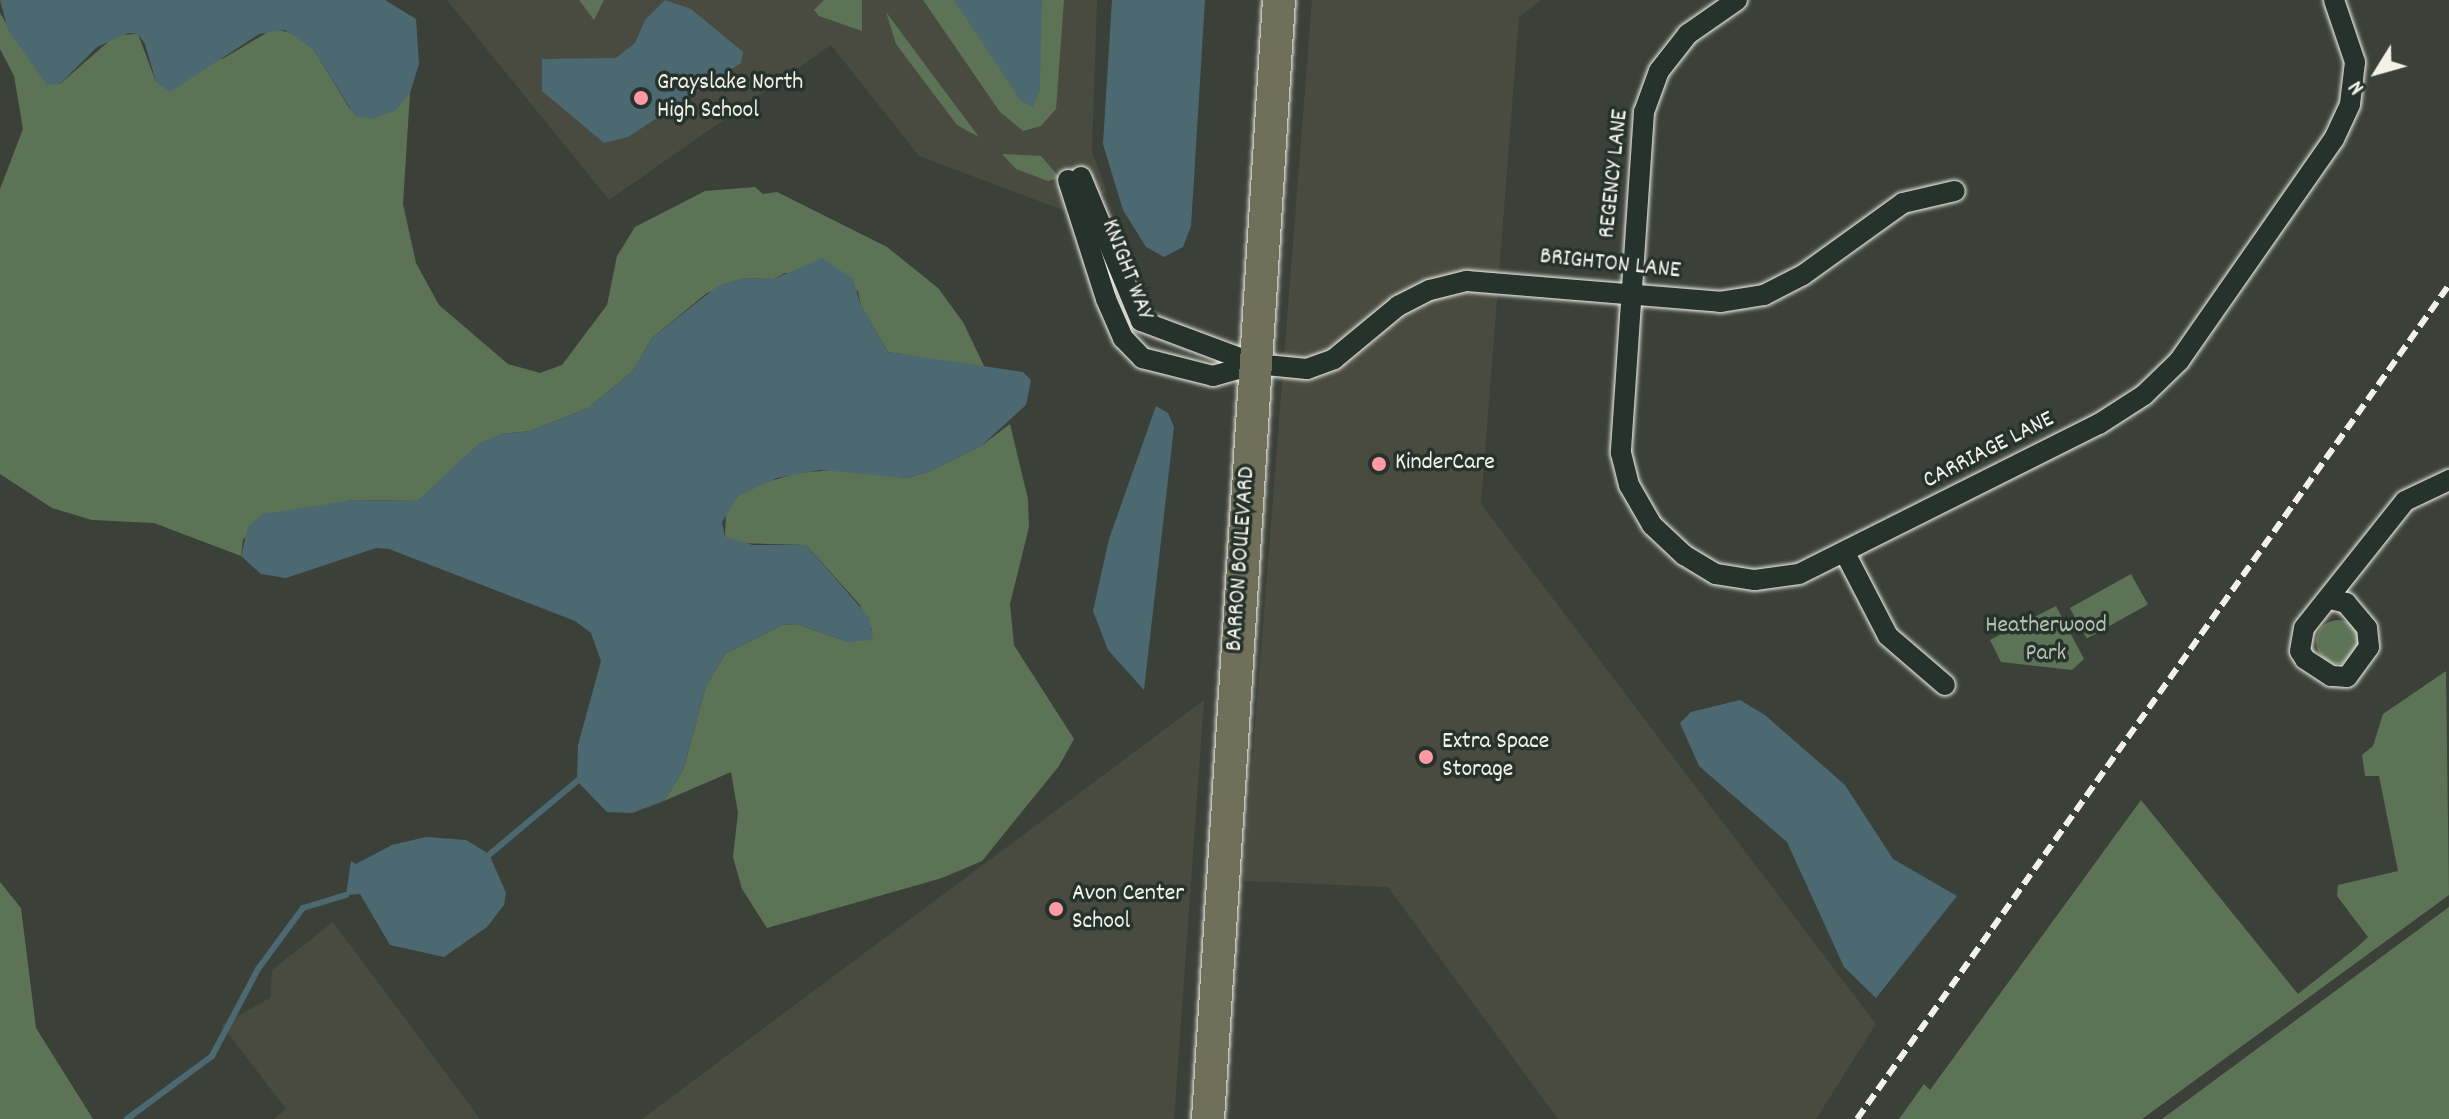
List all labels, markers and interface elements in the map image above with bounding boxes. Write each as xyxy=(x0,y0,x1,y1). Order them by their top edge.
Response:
north arrow xyxy=(2337,32,2417,112)
place label: Grayslake North High School xyxy=(657,70,803,126)
text: N xyxy=(2342,73,2373,100)
marker: Grayslake North High School xyxy=(632,89,650,107)
street label: REGENCY LANE xyxy=(1594,108,1636,240)
street label: KNIGHT WAY xyxy=(1094,216,1158,324)
street label: BRIGHTON LANE xyxy=(1538,243,1682,287)
street label: CARRIAGE LANE xyxy=(1919,406,2059,496)
place label: KinderCare xyxy=(1395,450,1495,478)
marker: KinderCare xyxy=(1370,455,1388,473)
street label: BARRON BOULEVARD xyxy=(1221,466,1263,652)
park label: Heatherwood Park xyxy=(1985,613,2107,669)
place label: Extra Space Storage xyxy=(1442,729,1549,785)
marker: Extra Space Storage xyxy=(1417,748,1435,766)
place label: Avon Center School xyxy=(1072,881,1184,937)
marker: Avon Center School xyxy=(1047,900,1065,918)

